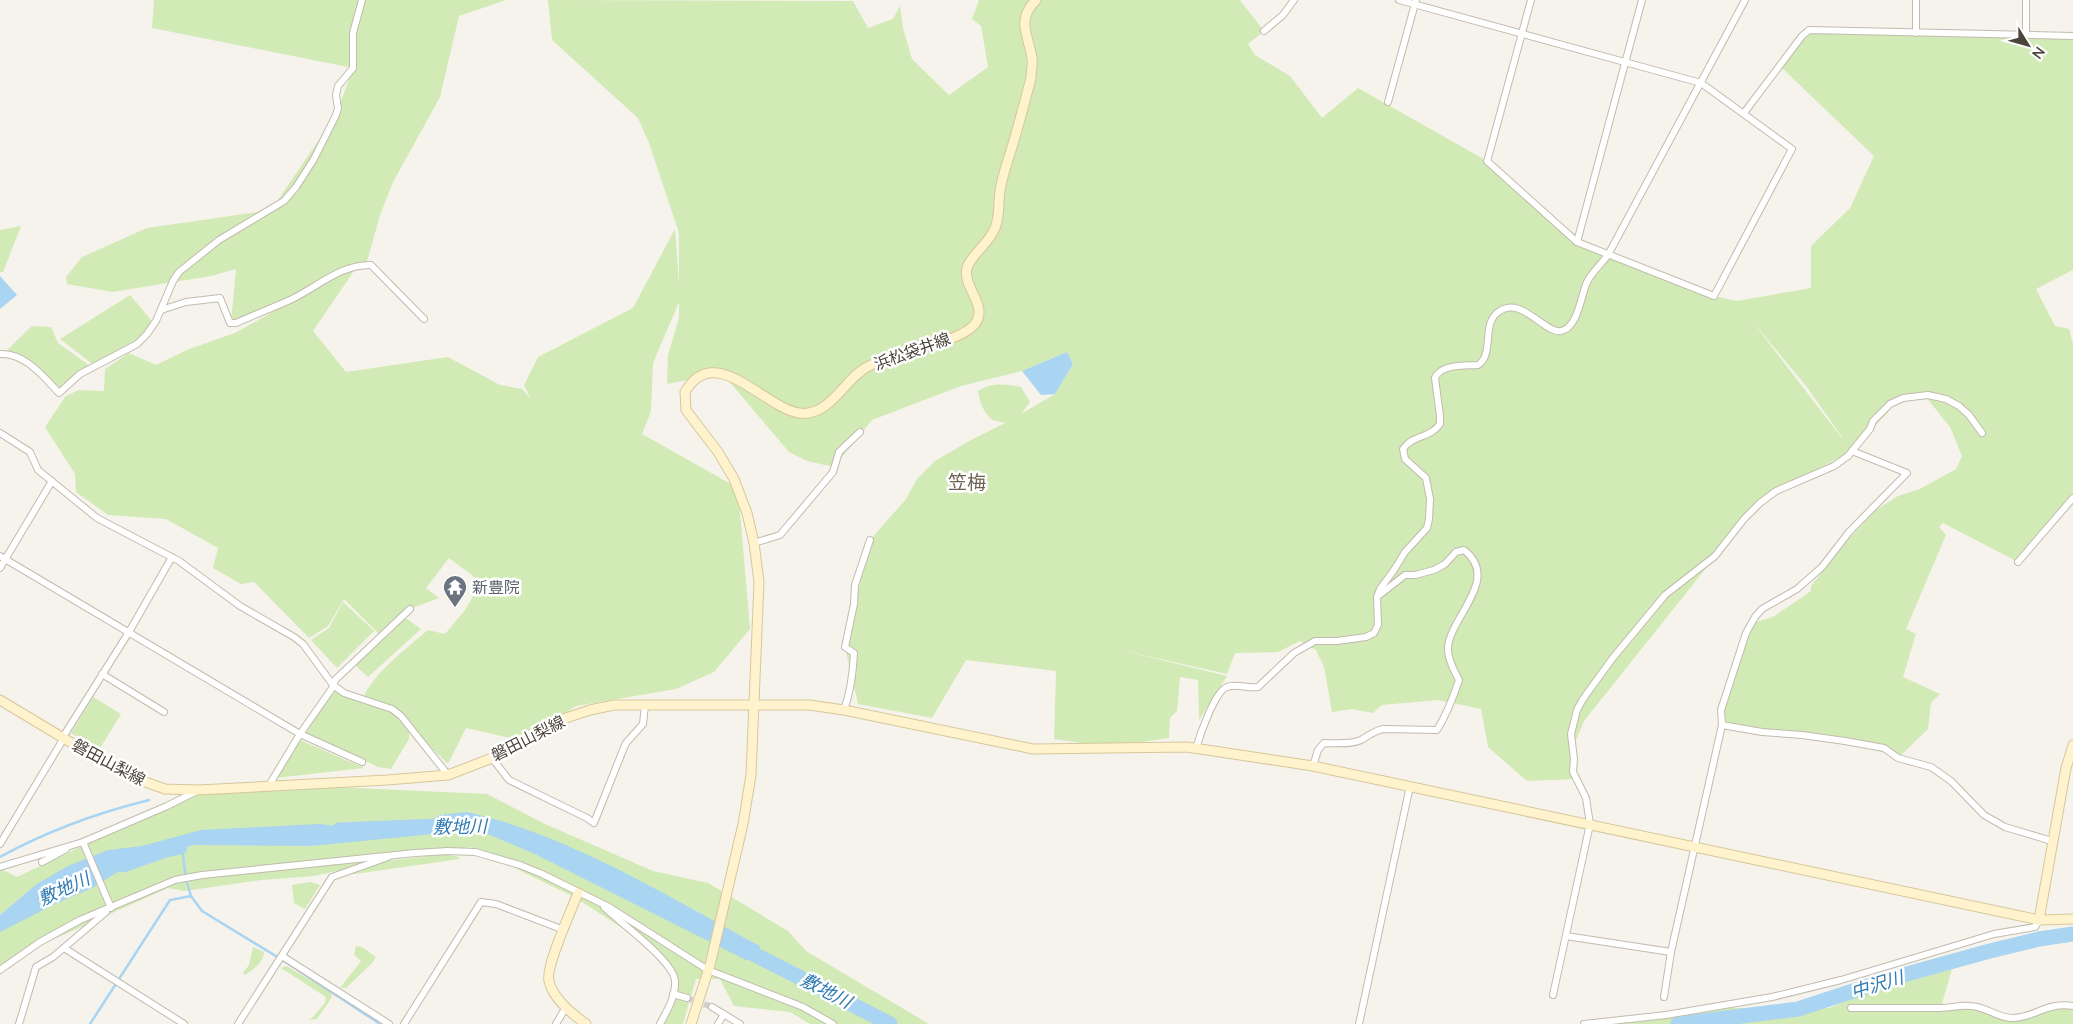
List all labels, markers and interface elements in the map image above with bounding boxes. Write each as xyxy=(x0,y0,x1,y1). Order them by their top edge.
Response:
north arrow xyxy=(2003,20,2053,70)
text: N xyxy=(2029,44,2049,63)
street label: 浜松袋井線 xyxy=(871,328,953,373)
district label: 笠梅 xyxy=(948,470,986,493)
temple icon: 新豊院 xyxy=(442,574,468,608)
place label: 新豊院 xyxy=(472,577,520,596)
street label: 磐田山梨線 xyxy=(488,711,568,764)
street label: 磐田山梨線 xyxy=(69,734,149,789)
water label: 敷地川 xyxy=(433,814,489,837)
water label: 敷地川 xyxy=(34,866,95,909)
water label: 中沢川 xyxy=(1848,965,1908,1002)
water label: 敷地川 xyxy=(797,968,857,1013)

